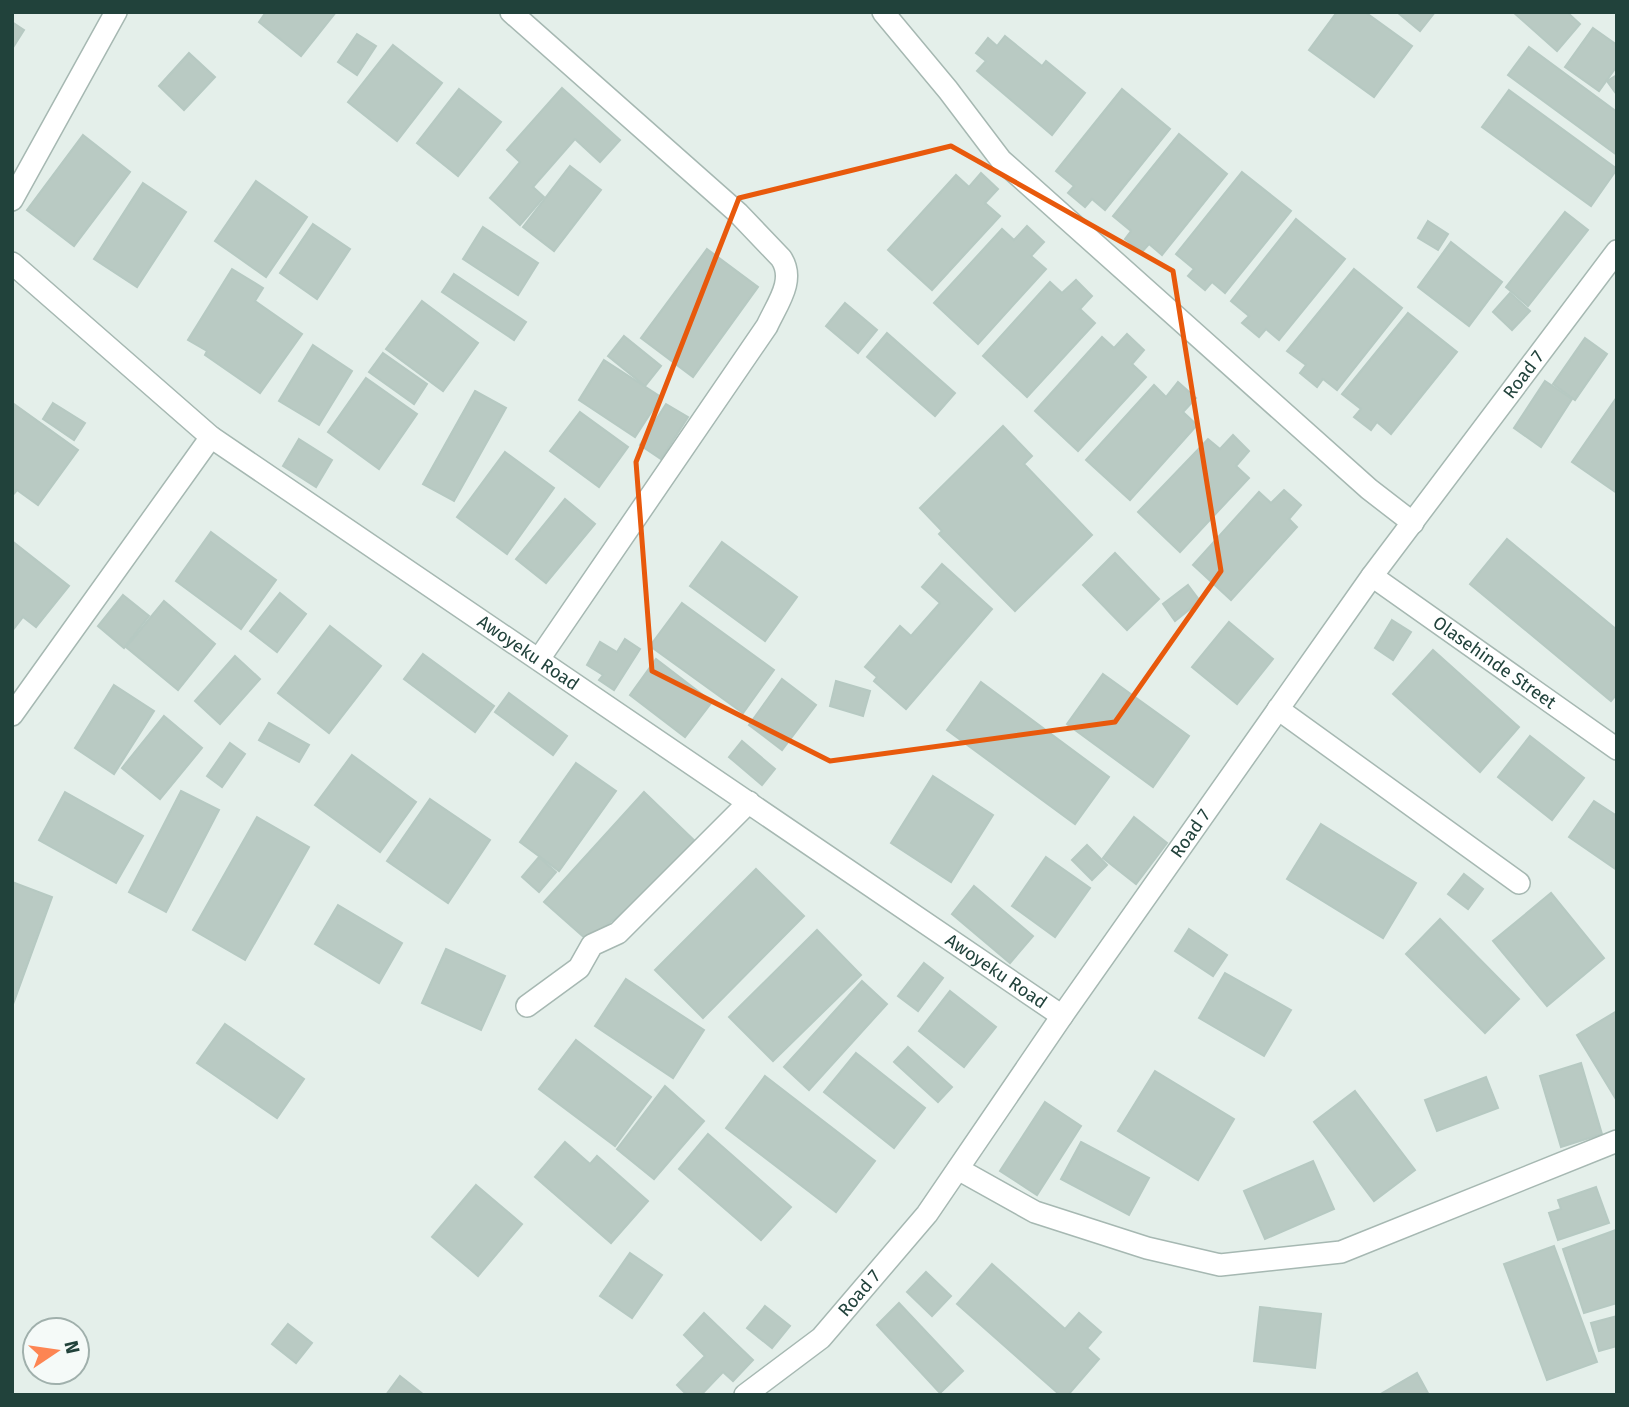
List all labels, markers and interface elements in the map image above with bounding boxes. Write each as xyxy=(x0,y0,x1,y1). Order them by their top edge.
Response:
street label: Road 7 xyxy=(1499,346,1549,403)
street label: Awoyeku Road xyxy=(473,610,583,695)
street label: Olasehinde Street xyxy=(1429,611,1561,714)
street label: Road 7 xyxy=(1166,805,1215,862)
street label: Awoyeku Road xyxy=(941,929,1051,1014)
street label: Road 7 xyxy=(833,1265,885,1321)
north arrow xyxy=(21,1316,91,1386)
text: N xyxy=(59,1339,85,1356)

